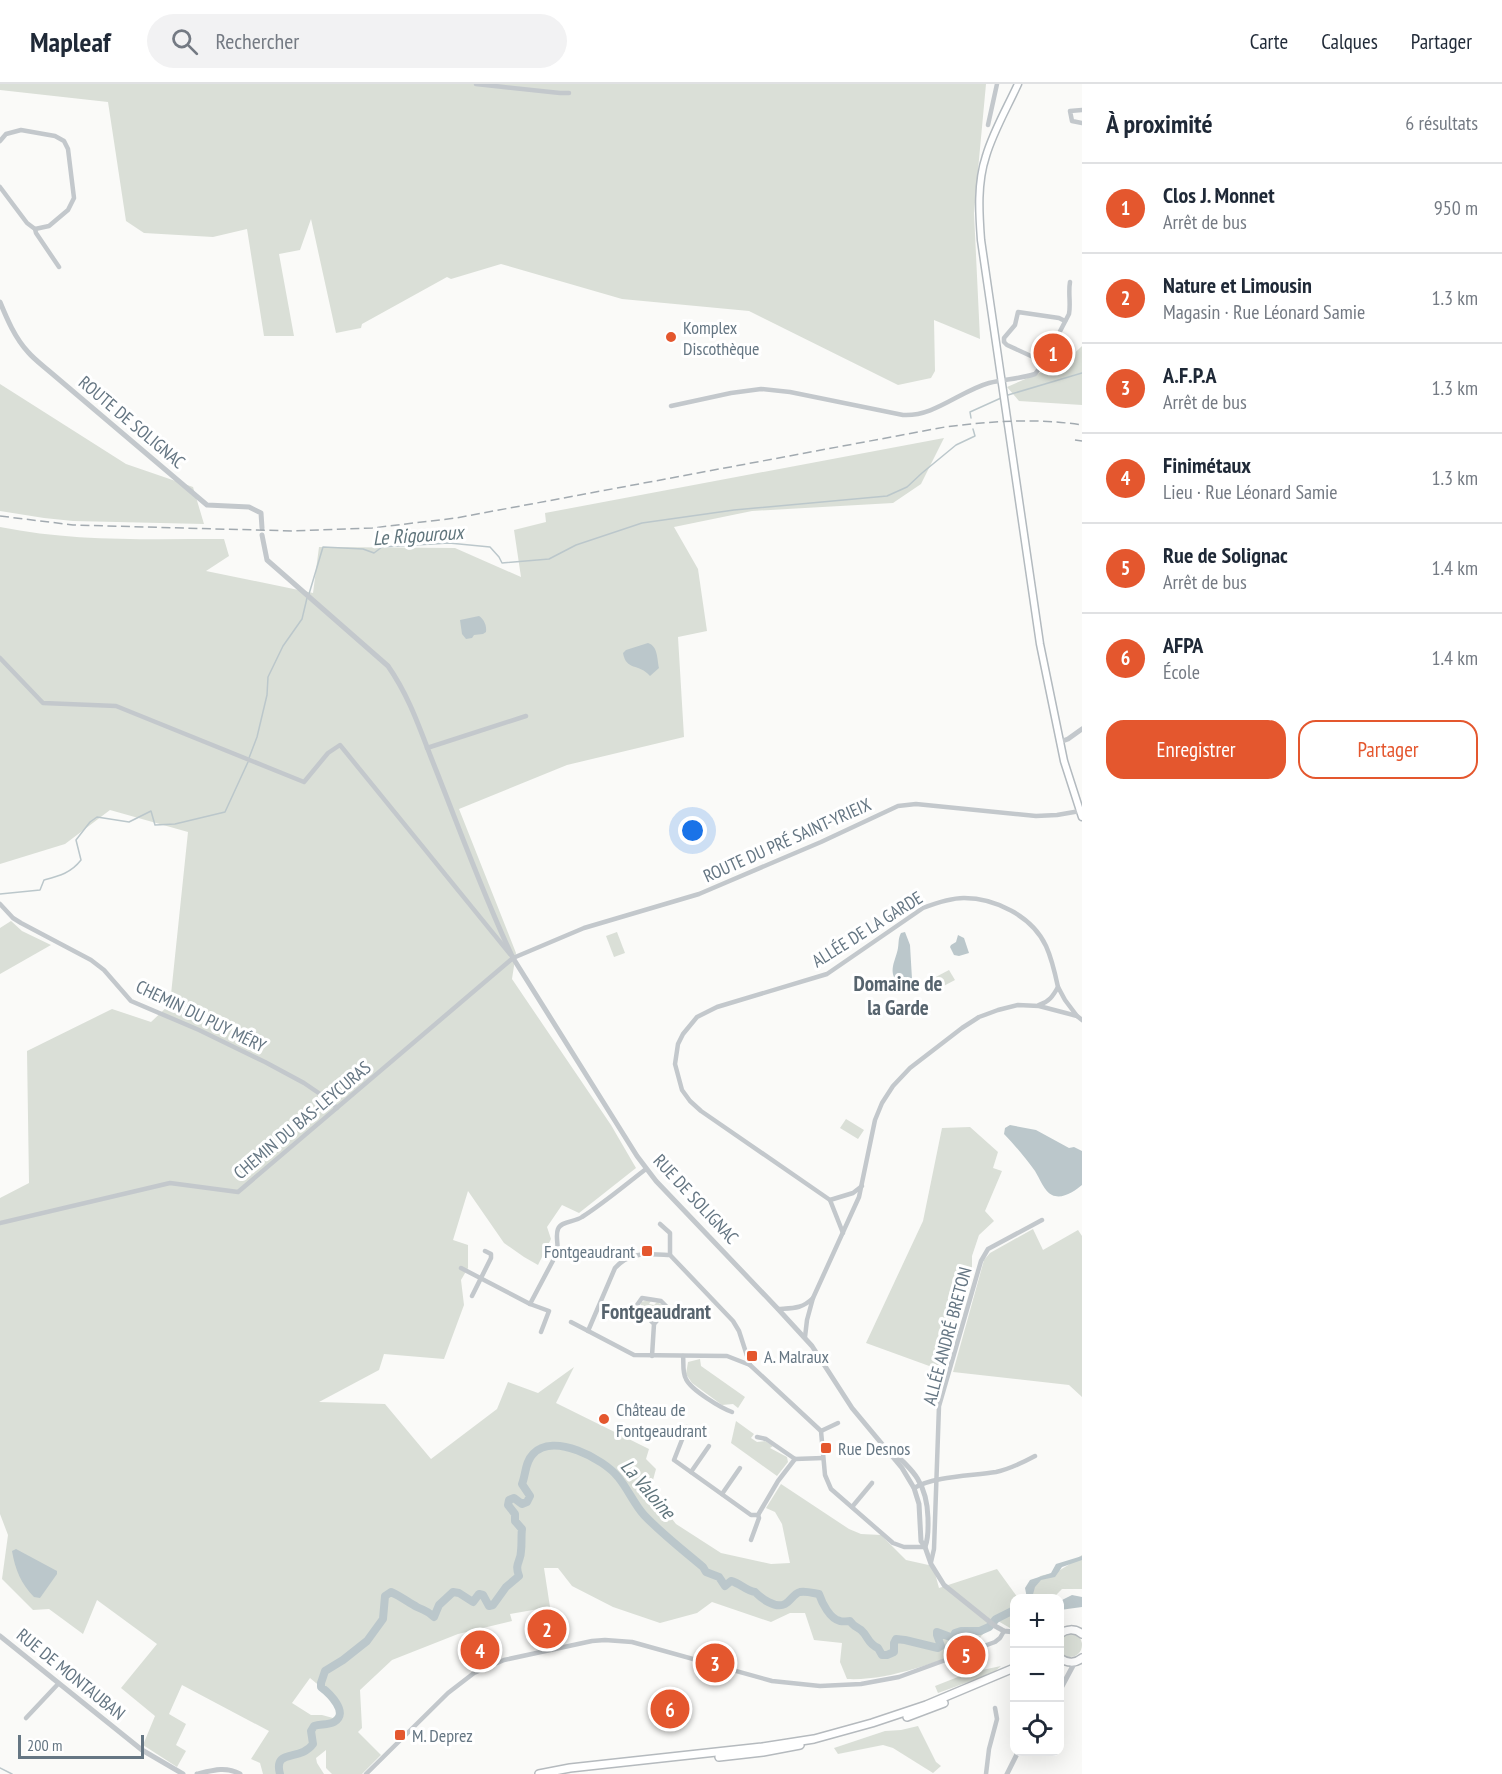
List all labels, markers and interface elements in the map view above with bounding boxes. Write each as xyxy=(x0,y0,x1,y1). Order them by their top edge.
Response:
search box xyxy=(147,14,567,68)
text: Mapleaf xyxy=(30,23,111,60)
icon: search xyxy=(168,25,201,58)
text: Rechercher xyxy=(216,27,299,55)
text: Carte xyxy=(1250,28,1288,55)
text: Calques xyxy=(1321,28,1378,55)
text: Partager xyxy=(1411,28,1472,55)
text: À proximité xyxy=(1106,107,1213,140)
text: 6 résultats xyxy=(1405,110,1478,136)
text: Clos J. Monnet xyxy=(1163,181,1275,209)
text: 1 xyxy=(1121,195,1130,221)
text: 950 m xyxy=(1434,195,1478,221)
text: Arrêt de bus xyxy=(1163,209,1247,235)
text: Nature et Limousin xyxy=(1163,271,1312,299)
text: 2 xyxy=(1121,285,1130,311)
text: 1.3 km xyxy=(1431,285,1478,311)
text: Magasin · Rue Léonard Samie xyxy=(1163,299,1365,325)
place label: Komplex Discothèque xyxy=(683,316,760,360)
marker: Komplex Discothèque xyxy=(664,330,678,344)
pin: 1 xyxy=(1034,330,1072,376)
text: A.F.P.A xyxy=(1163,361,1217,389)
street label: ROUTE DE SOLIGNAC xyxy=(74,371,190,473)
text: 3 xyxy=(1121,375,1130,401)
text: 1.3 km xyxy=(1431,375,1478,401)
text: Arrêt de bus xyxy=(1163,389,1247,415)
text: Finimétaux xyxy=(1163,451,1251,479)
text: 4 xyxy=(1121,465,1130,491)
text: 1.3 km xyxy=(1431,465,1478,491)
text: Lieu · Rue Léonard Samie xyxy=(1163,479,1338,505)
water label: Le Rigouroux xyxy=(372,519,467,551)
text: Rue de Solignac xyxy=(1163,541,1288,569)
text: 5 xyxy=(1121,555,1130,581)
text: 1.4 km xyxy=(1431,555,1478,581)
text: Arrêt de bus xyxy=(1163,569,1247,595)
text: AFPA xyxy=(1163,631,1203,659)
text: 6 xyxy=(1121,645,1130,671)
text: 1.4 km xyxy=(1431,645,1478,671)
text: École xyxy=(1163,659,1200,685)
button: Enregistrer xyxy=(1106,720,1286,779)
button: Partager xyxy=(1298,720,1478,779)
street label: ROUTE DU PRÉ SAINT-YRIEIX xyxy=(700,793,874,887)
your location xyxy=(678,816,707,845)
street label: ALLÉE DE LA GARDE xyxy=(807,886,927,972)
district label: Domaine de la Garde xyxy=(854,970,942,1021)
street label: CHEMIN DU PUY MÉRY xyxy=(132,975,270,1058)
street label: CHEMIN DU BAS-LEYCURAS xyxy=(229,1056,376,1184)
street label: RUE DE SOLIGNAC xyxy=(648,1149,744,1249)
place label: Fontgeaudrant xyxy=(544,1240,635,1263)
marker: Fontgeaudrant xyxy=(640,1244,654,1258)
street label: ALLÉE ANDRÉ BRETON xyxy=(918,1265,976,1407)
district label: Fontgeaudrant xyxy=(601,1298,711,1325)
place label: A. Malraux xyxy=(764,1345,830,1368)
marker: A. Malraux xyxy=(745,1349,759,1363)
place label: Château de Fontgeaudrant xyxy=(616,1398,707,1442)
marker: Château de Fontgeaudrant xyxy=(597,1412,611,1426)
place label: Rue Desnos xyxy=(838,1437,910,1460)
marker: Rue Desnos xyxy=(819,1441,833,1455)
water label: La Valoine xyxy=(615,1454,682,1526)
map controls xyxy=(1010,1594,1064,1756)
button: + xyxy=(1010,1594,1064,1648)
pin: 2 xyxy=(528,1606,566,1652)
street label: RUE DE MONTAUBAN xyxy=(12,1623,130,1725)
pin: 4 xyxy=(460,1628,500,1672)
pin: 5 xyxy=(946,1632,986,1678)
pin: 3 xyxy=(696,1640,734,1686)
button: − xyxy=(1010,1648,1064,1702)
pin: 6 xyxy=(650,1686,690,1732)
button: locate xyxy=(1010,1702,1064,1756)
place label: M. Deprez xyxy=(412,1724,473,1747)
marker: M. Deprez xyxy=(393,1728,407,1742)
scale bar xyxy=(18,1732,144,1760)
text: 200 m xyxy=(27,1735,62,1755)

